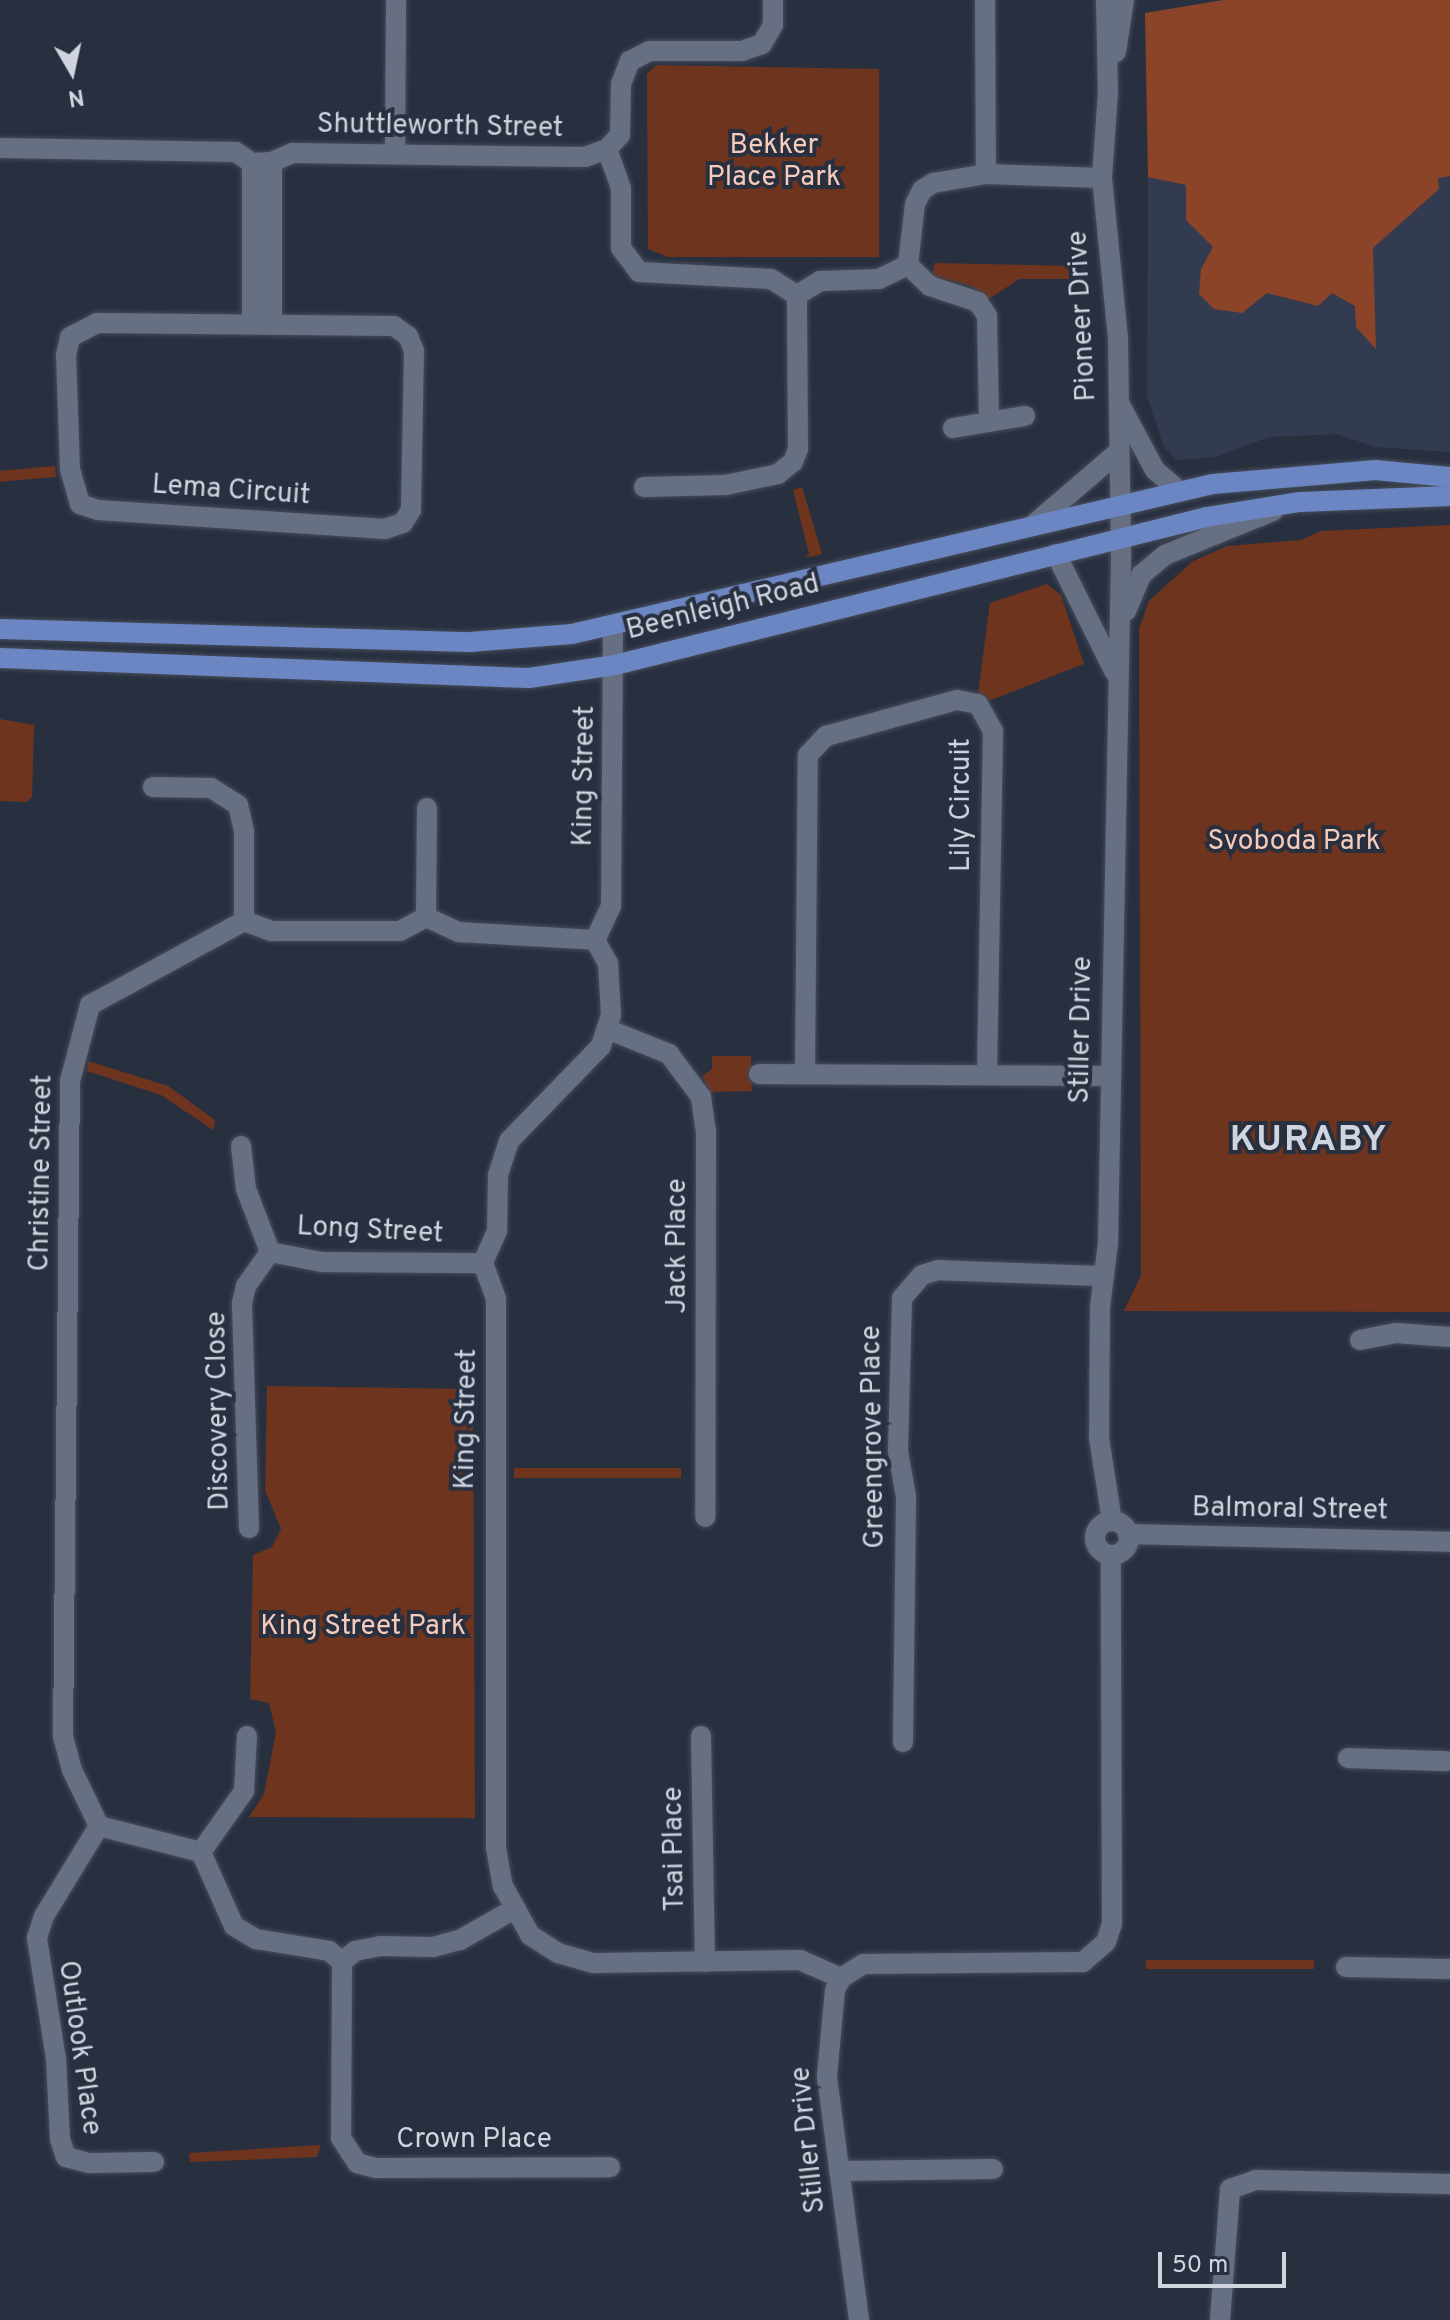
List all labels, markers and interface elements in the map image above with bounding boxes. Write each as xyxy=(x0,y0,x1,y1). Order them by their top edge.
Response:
north arrow xyxy=(32,32,112,112)
text: N xyxy=(66,82,86,111)
street label: Shuttleworth Street xyxy=(316,108,564,146)
park label: Bekker Place Park xyxy=(707,129,841,195)
street label: Pioneer Drive xyxy=(1062,230,1104,402)
street label: Lema Circuit xyxy=(151,469,311,513)
street label: Beenleigh Road xyxy=(623,568,823,648)
street label: King Street xyxy=(567,705,603,847)
street label: Lily Circuit xyxy=(945,738,979,872)
park label: Svoboda Park xyxy=(1207,825,1381,859)
street label: Stiller Drive xyxy=(1064,956,1100,1104)
street label: Christine Street xyxy=(23,1074,61,1272)
district label: KURABY xyxy=(1230,1120,1388,1164)
street label: Jack Place xyxy=(661,1178,695,1314)
street label: Long Street xyxy=(296,1210,444,1252)
street label: Discovery Close xyxy=(200,1311,238,1511)
street label: Greengrove Place xyxy=(855,1325,893,1549)
street label: King Street xyxy=(449,1348,485,1490)
street label: Balmoral Street xyxy=(1192,1491,1388,1529)
park label: King Street Park xyxy=(260,1610,466,1644)
street label: Tsai Place xyxy=(657,1786,693,1912)
street label: Outlook Place xyxy=(50,1958,108,2138)
street label: Stiller Drive xyxy=(785,2065,833,2215)
street label: Crown Place xyxy=(396,2123,552,2157)
scale bar xyxy=(1162,2236,1290,2286)
text: 50 m xyxy=(1172,2251,1228,2281)

